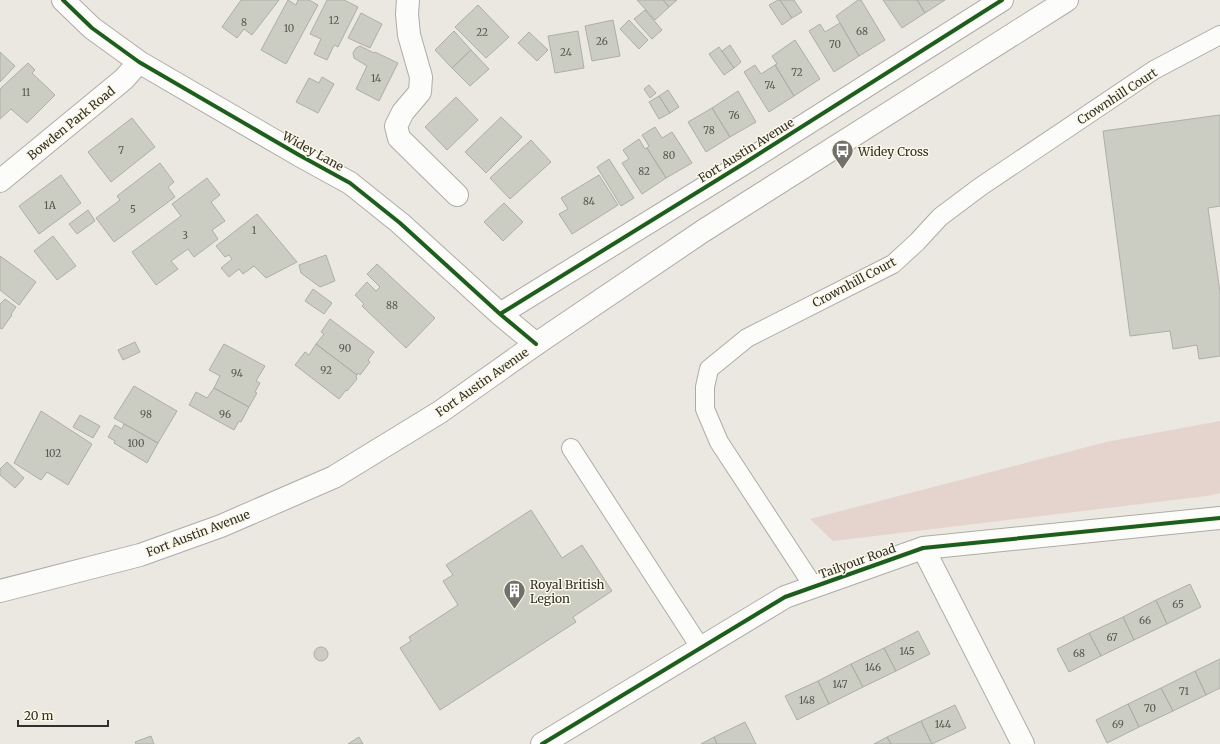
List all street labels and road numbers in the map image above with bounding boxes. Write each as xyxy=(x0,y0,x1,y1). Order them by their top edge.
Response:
street label: Crownhill Court xyxy=(1074,64,1160,127)
street label: Bowden Park Road xyxy=(24,83,118,163)
street label: Fort Austin Avenue xyxy=(695,115,797,185)
street label: Widey Lane xyxy=(279,128,346,174)
street label: Crownhill Court xyxy=(810,254,899,310)
street label: Fort Austin Avenue xyxy=(433,344,531,420)
street label: Fort Austin Avenue xyxy=(144,506,252,560)
street label: Tailyour Road xyxy=(817,540,897,582)

